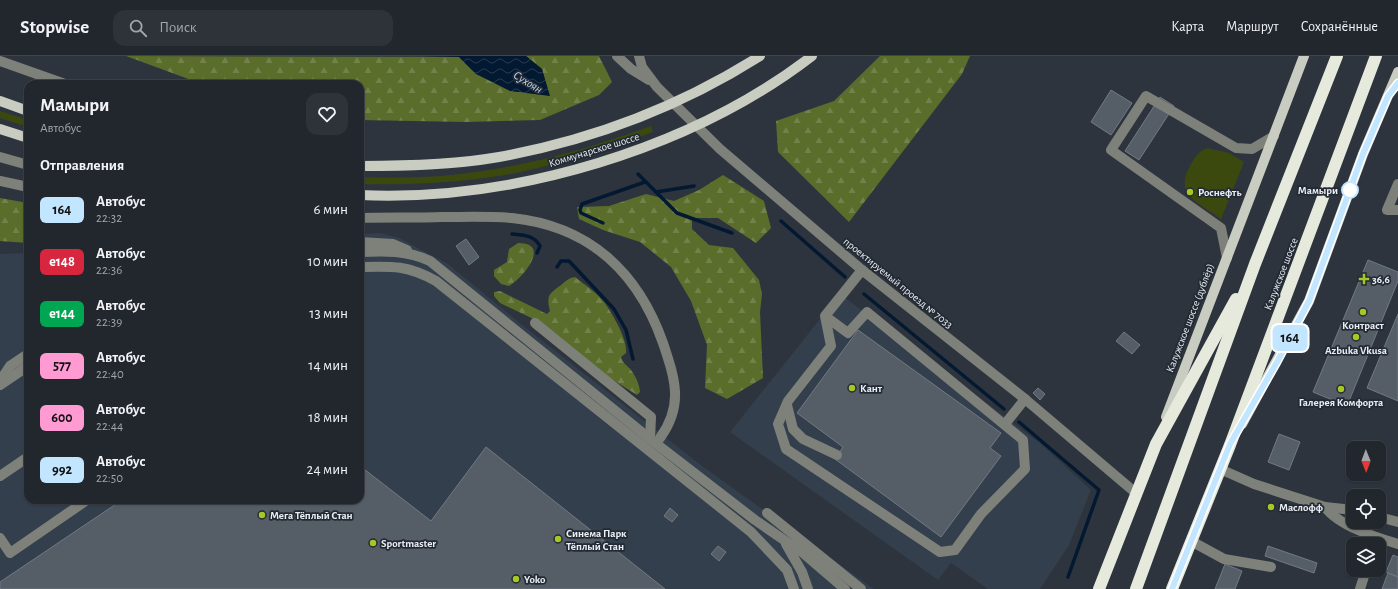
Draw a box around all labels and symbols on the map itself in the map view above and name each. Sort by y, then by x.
water label: Сухоян [512,69,545,96]
street label: Коммунарское шоссе [547,131,641,169]
marker: Мамыри [1341,181,1359,199]
place label: Мамыри [1298,185,1338,196]
marker: Роснефть [1185,187,1195,197]
place label: Роснефть [1198,187,1242,198]
street label: проектируемый проезд № 7033 [841,236,955,331]
street label: Калужское шоссе [1262,236,1300,312]
street label: Калужское шоссе (дублёр) [1164,262,1216,374]
marker: 36,6 [1359,274,1369,284]
place label: 36,6 [1372,274,1390,285]
marker: Контраст [1358,307,1368,317]
place label: Контраст [1342,320,1385,331]
line badge: 164 [1267,325,1313,351]
marker: Azbuka Vkusa [1351,332,1361,342]
place label: Azbuka Vkusa [1325,345,1388,356]
marker: Кант [847,383,857,393]
place label: Кант [860,383,883,394]
marker: Галерея Комфорта [1336,384,1346,394]
place label: Галерея Комфорта [1299,397,1383,408]
north arrow [1346,441,1386,481]
marker: Маслофф [1266,502,1276,512]
place label: Маслофф [1279,502,1323,513]
marker: Мега Тёплый Cтан [257,510,267,520]
place label: Мега Тёплый Cтан [270,510,353,521]
place label: Синема Парк Тёплый Стан [566,528,627,552]
marker: Синема Парк Тёплый Стан [553,534,563,544]
marker: Sportmaster [368,538,378,548]
place label: Sportmaster [381,538,436,549]
marker: Yoko [511,574,521,584]
place label: Yoko [524,574,546,585]

